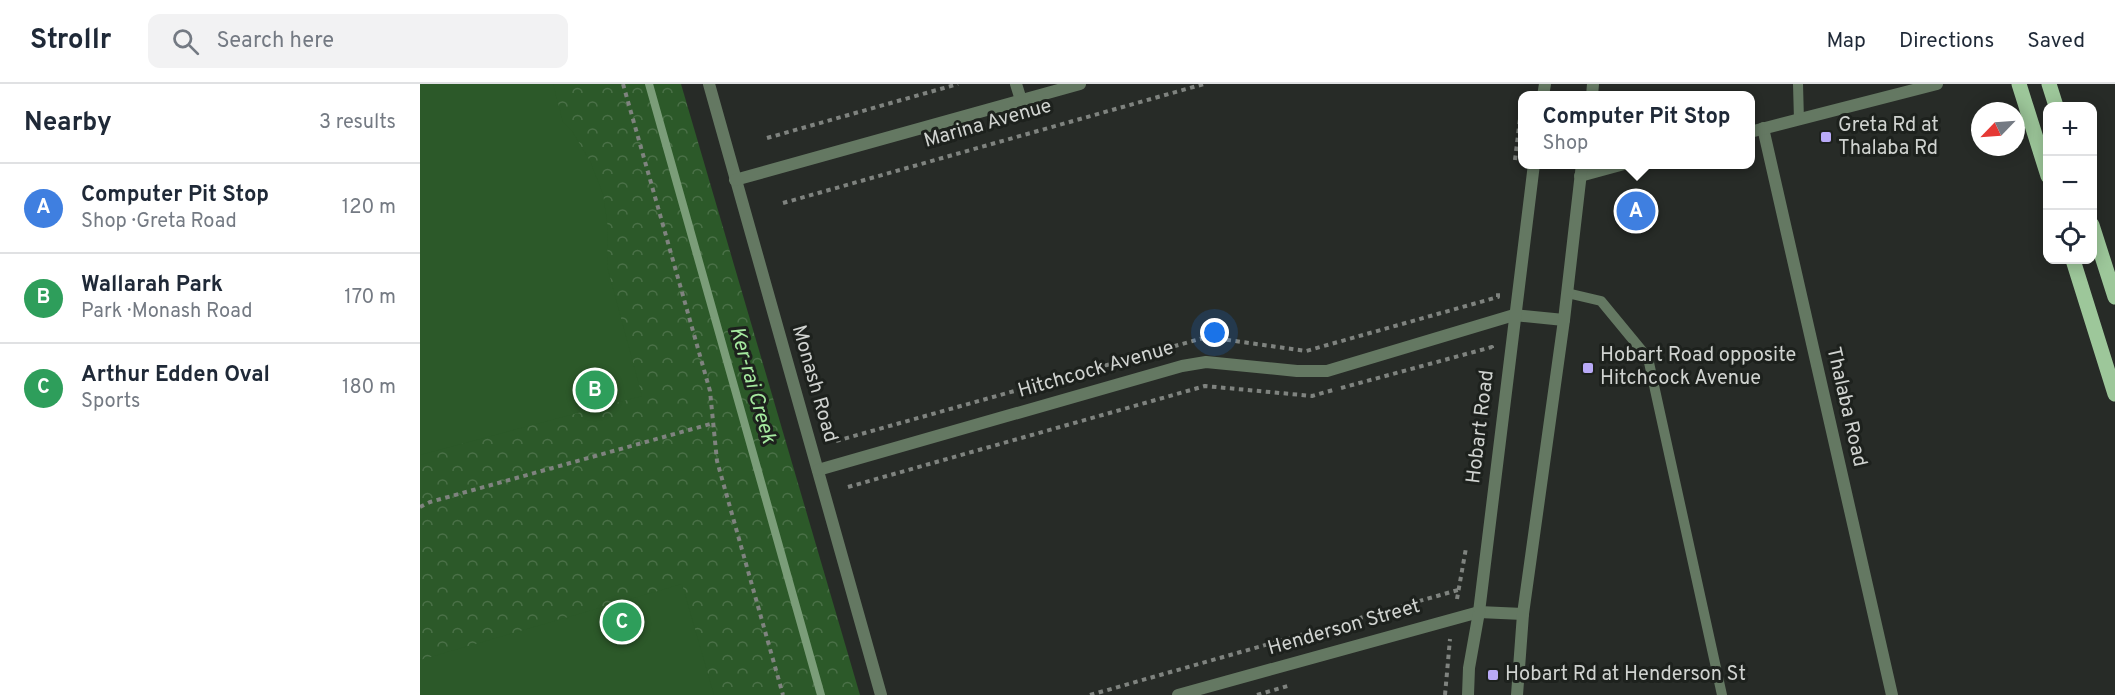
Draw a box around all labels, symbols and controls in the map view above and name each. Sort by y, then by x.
search box [148,14,568,68]
text: Strollr [30,23,112,59]
icon: search [169,25,202,58]
text: Search here [217,28,334,55]
text: Map [1826,28,1866,55]
text: Directions [1899,28,1994,55]
text: Saved [2027,28,2085,55]
popup [1518,91,1755,169]
street label: Marina Avenue [921,93,1055,155]
north arrow [1971,102,2025,156]
map controls [2043,102,2097,264]
button: + [2043,102,2097,156]
text: Computer Pit Stop [1542,104,1731,131]
text: Nearby [24,107,112,140]
text: 3 results [319,110,396,136]
place label: Greta Rd at Thalaba Rd [1838,113,1939,162]
marker: Greta Rd at Thalaba Rd [1819,130,1833,144]
text: Shop [1542,131,1588,157]
button: − [2043,156,2097,210]
text: Computer Pit Stop [81,182,269,209]
pin: A [1616,188,1656,234]
text: A [36,195,51,221]
text: 120 m [342,195,396,221]
text: Shop · Greta Road [81,209,237,235]
button: locate [2043,210,2097,264]
text: Wallarah Park [81,272,223,299]
text: B [37,285,50,311]
text: 170 m [344,285,396,311]
text: Park · Monash Road [81,299,252,325]
your location [1200,318,1229,347]
street label: Monash Road [785,322,843,446]
water label: Ker-rai Creek [722,323,782,447]
street label: Hitchcock Avenue [1015,335,1177,405]
place label: Hobart Road opposite Hitchcock Avenue [1600,343,1796,392]
street label: Thalaba Road [1820,344,1872,470]
marker: Hobart Road opposite Hitchcock Avenue [1581,361,1595,375]
text: Arthur Edden Oval [81,362,270,389]
pin: B [576,368,615,412]
street label: Hobart Road [1461,369,1501,485]
text: C [37,375,50,401]
text: 180 m [342,375,396,401]
text: Sports [81,389,141,415]
street label: Henderson Street [1265,594,1423,662]
pin: C [602,600,642,644]
place label: Hobart Rd at Henderson St [1505,662,1746,688]
marker: Hobart Rd at Henderson St [1486,668,1500,682]

